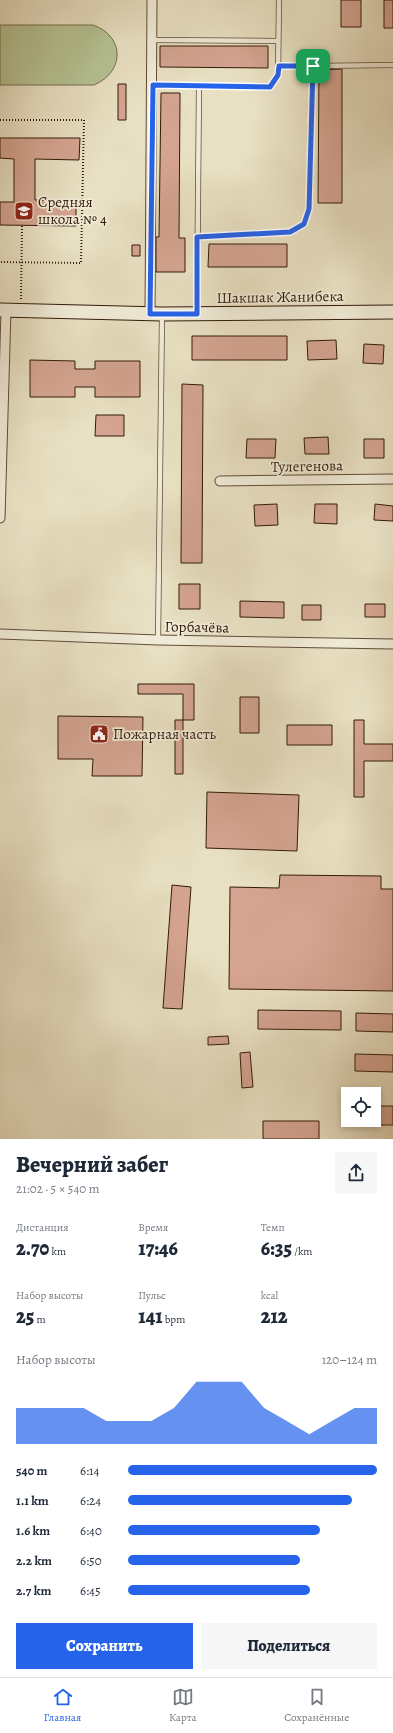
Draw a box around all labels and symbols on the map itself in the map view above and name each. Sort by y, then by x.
pin [296,49,330,83]
place label: Средняя школа № 4 [38,192,107,229]
school or university icon: Средняя школа № 4 [13,200,35,222]
street label: Шакшак Жанибека [216,286,344,308]
street label: Тулегенова [271,455,343,477]
street label: Горбачёва [164,616,230,638]
public building icon: Пожарная часть [88,723,110,745]
place label: Пожарная часть [113,724,217,744]

